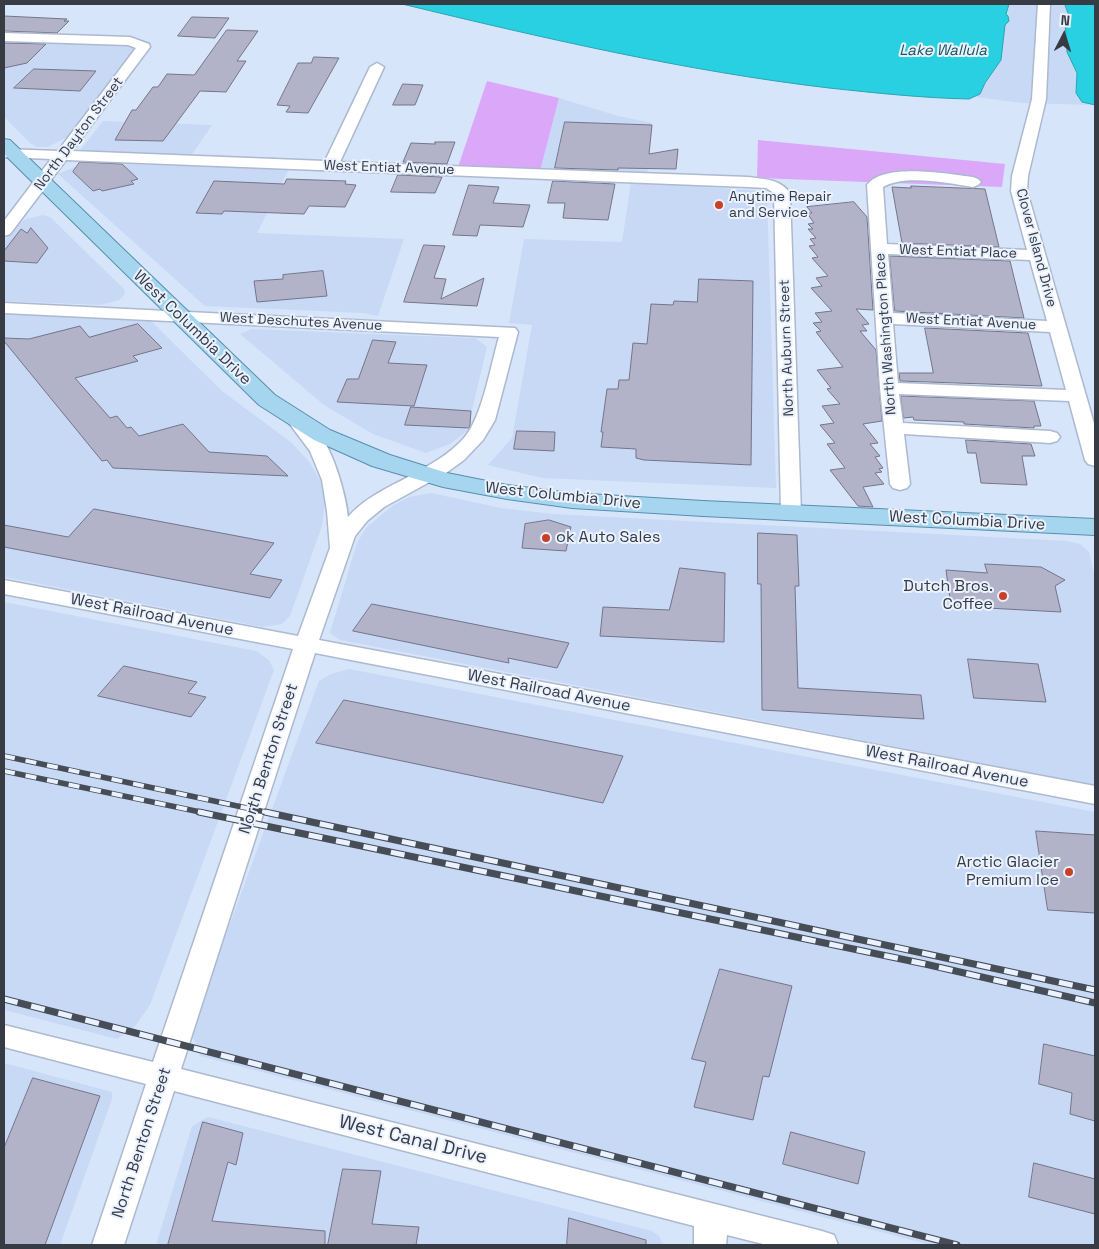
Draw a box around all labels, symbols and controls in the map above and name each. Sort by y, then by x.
north arrow [1039,10,1089,60]
text: N [1060,11,1071,29]
water label: Lake Wallula [899,42,987,60]
street label: North Dayton Street [31,74,127,194]
street label: West Entiat Avenue [323,157,455,179]
street label: Clover Island Drive [1012,187,1060,309]
place label: Anytime Repair and Service [729,189,832,222]
marker: Anytime Repair and Service [713,199,725,211]
street label: West Entiat Place [899,242,1017,262]
street label: North Washington Place [872,252,900,416]
street label: West Columbia Drive [129,267,255,389]
street label: North Auburn Street [776,279,798,417]
street label: West Deschutes Avenue [219,309,383,335]
street label: West Entiat Avenue [905,310,1037,334]
street label: West Columbia Drive [484,478,642,514]
street label: West Columbia Drive [888,507,1046,535]
place label: ok Auto Sales [556,528,660,548]
marker: ok Auto Sales [540,532,552,544]
place label: Dutch Bros. Coffee [903,577,993,615]
street label: West Railroad Avenue [69,590,235,640]
marker: Dutch Bros. Coffee [997,590,1009,602]
street label: West Railroad Avenue [466,666,632,716]
street label: North Benton Street [236,681,302,837]
street label: West Railroad Avenue [864,742,1030,792]
place label: Arctic Glacier Premium Ice [957,853,1059,891]
marker: Arctic Glacier Premium Ice [1063,866,1075,878]
street label: North Benton Street [109,1065,175,1221]
street label: West Canal Drive [337,1111,489,1169]

